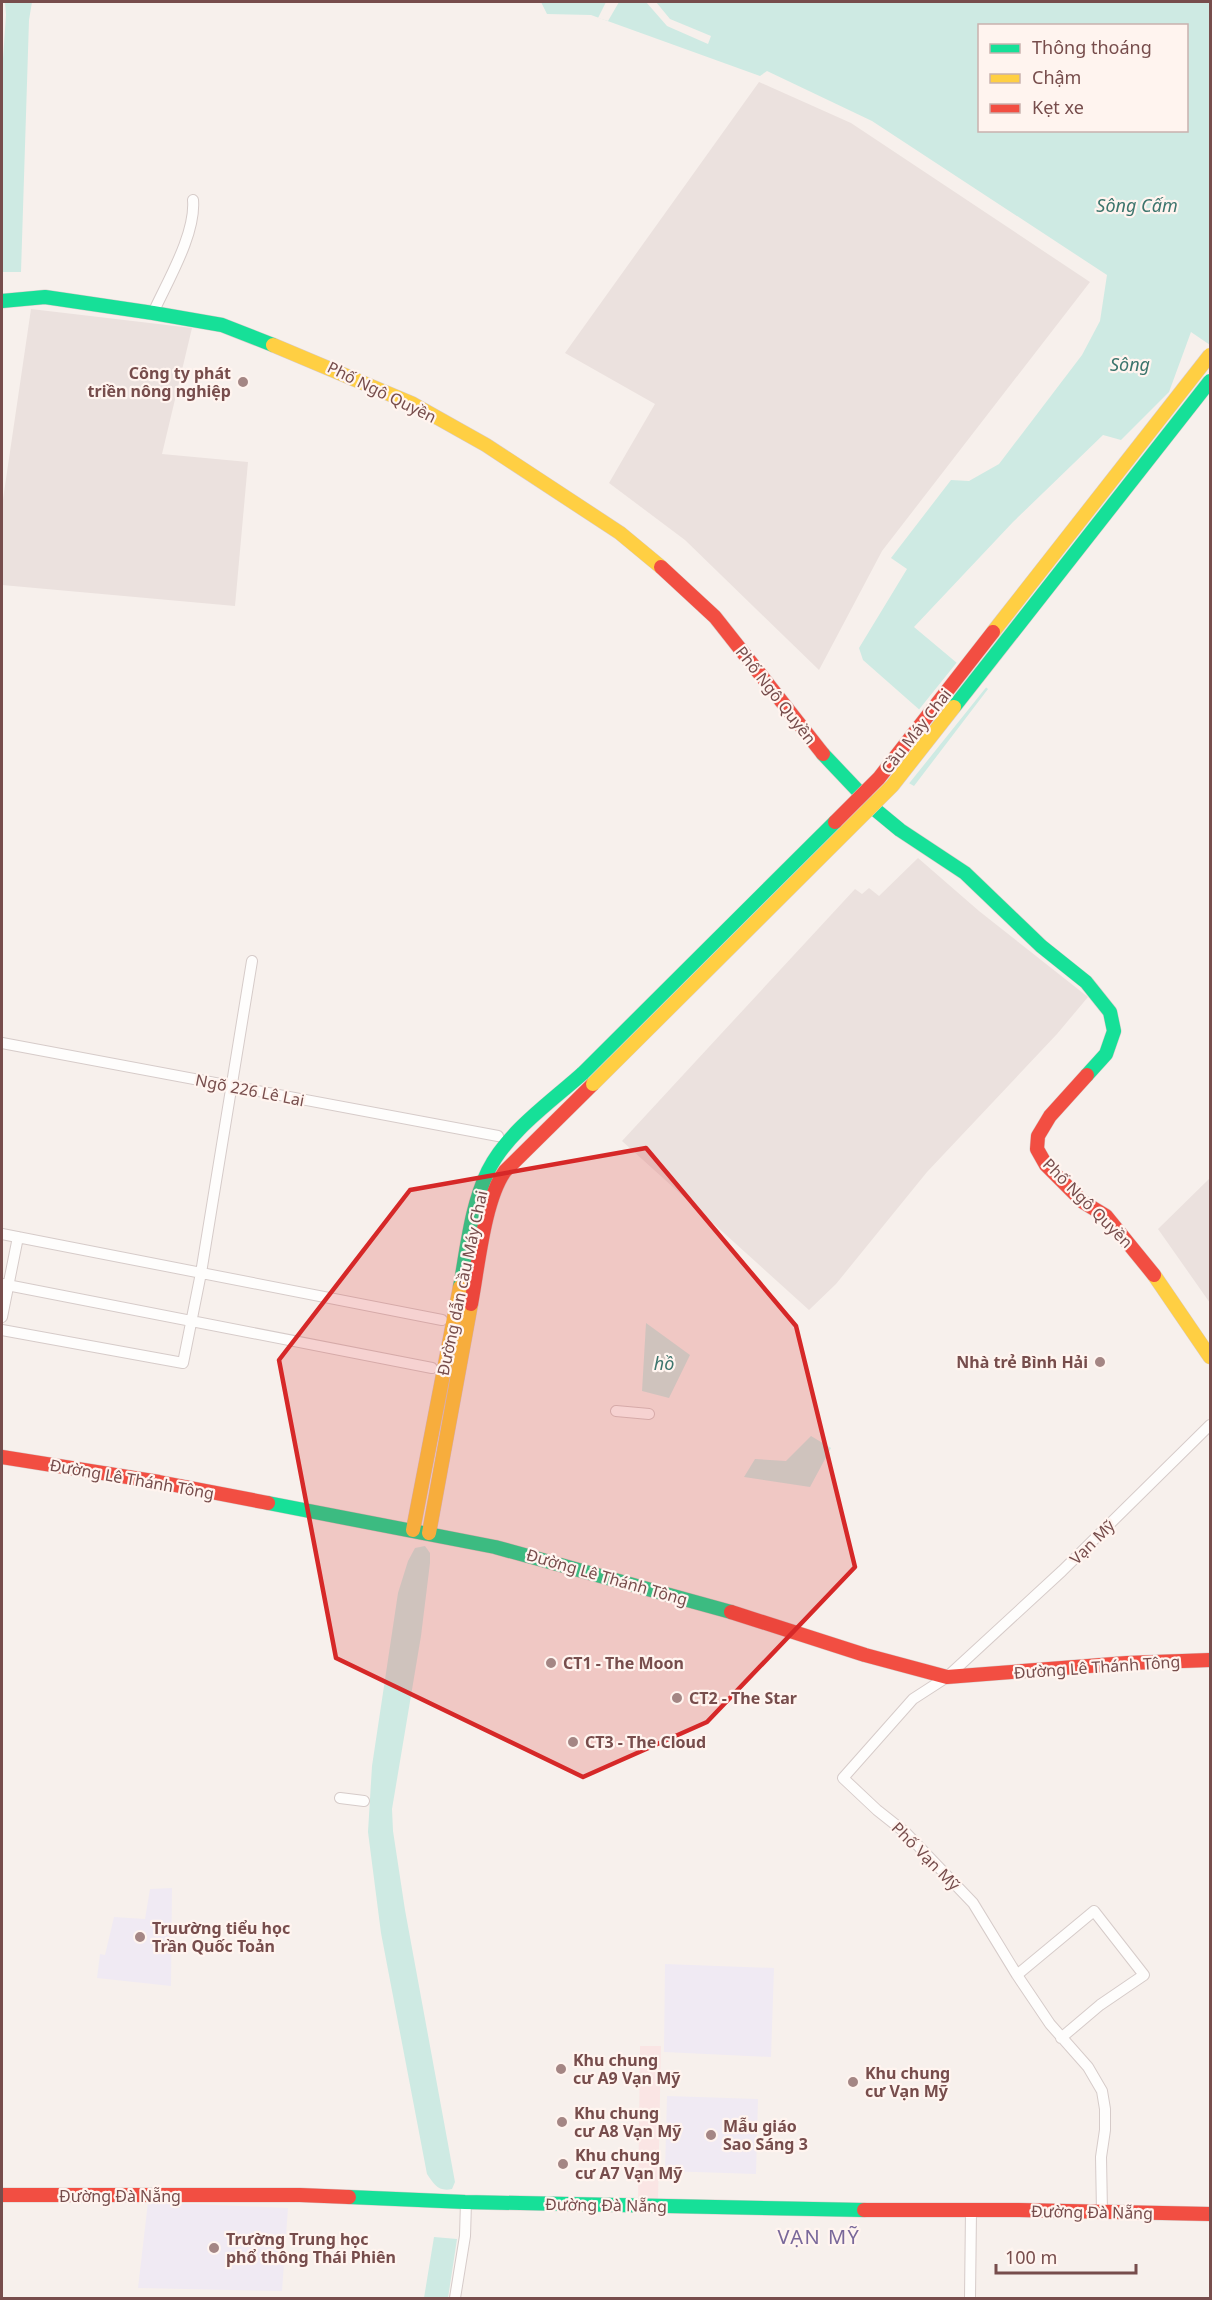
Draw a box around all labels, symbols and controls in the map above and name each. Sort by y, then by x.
legend [978,24,1188,132]
text: Thông thoáng [1032,35,1152,59]
text: Chậm [1032,65,1081,89]
text: Kẹt xe [1032,95,1084,119]
water label: Sông Cấm [1096,193,1178,217]
water label: Sông [1110,352,1150,376]
street label: Phố Ngô Quyền [324,356,440,428]
place label: Công ty phát triền nông nghiệp [88,362,231,402]
marker: Công ty phát triền nông nghiệp [236,375,250,389]
street label: Phố Ngô Quyền [731,641,821,749]
street label: Cầu Máy Chai [876,684,956,778]
street label: Ngõ 226 Lê Lai [194,1069,306,1111]
street label: Phố Ngô Quyền [1038,1153,1138,1253]
street label: Đường dẫn cầu Máy Chai [432,1188,492,1378]
water label: hồ [654,1351,674,1375]
place label: Nhà trẻ Bình Hải [956,1351,1088,1373]
marker: Nhà trẻ Bình Hải [1093,1355,1107,1369]
street label: Đường Lê Thánh Tông [48,1454,216,1504]
street label: Vạn Mỹ [1065,1514,1120,1569]
street label: Đường Lê Thánh Tông [524,1543,690,1611]
street label: Đường Lê Thánh Tông [1013,1650,1181,1684]
place label: CT1 - The Moon [563,1652,684,1674]
marker: CT1 - The Moon [544,1656,558,1670]
place label: CT2 - The Star [689,1687,797,1709]
marker: CT2 - The Star [670,1691,684,1705]
place label: CT3 - The Cloud [585,1731,706,1753]
marker: CT3 - The Cloud [566,1735,580,1749]
street label: Phố Vạn Mỹ [887,1817,966,1896]
place label: Truường tiểu học Trần Quốc Toản [152,1917,290,1957]
marker: Truường tiểu học Trần Quốc Toản [133,1930,147,1944]
place label: Khu chung cư A9 Vạn Mỹ [573,2049,681,2089]
marker: Khu chung cư A9 Vạn Mỹ [554,2062,568,2076]
place label: Khu chung cư Vạn Mỹ [865,2062,950,2102]
marker: Khu chung cư Vạn Mỹ [846,2075,860,2089]
place label: Khu chung cư A8 Vạn Mỹ [574,2102,682,2142]
marker: Khu chung cư A8 Vạn Mỹ [555,2115,569,2129]
place label: Mẫu giáo Sao Sáng 3 [723,2115,808,2155]
marker: Mẫu giáo Sao Sáng 3 [704,2128,718,2142]
place label: Khu chung cư A7 Vạn Mỹ [575,2144,683,2184]
marker: Khu chung cư A7 Vạn Mỹ [556,2157,570,2171]
street label: Đường Đà Nẵng [59,2185,181,2207]
street label: Đường Đà Nẵng [545,2193,667,2217]
street label: Đường Đà Nẵng [1031,2200,1153,2224]
district label: VẠN MỸ [778,2223,860,2250]
place label: Trường Trung học phổ thông Thái Phiên [226,2228,396,2268]
scale bar [996,2237,1136,2275]
marker: Trường Trung học phổ thông Thái Phiên [207,2241,221,2255]
text: 100 m [1005,2245,1057,2269]

